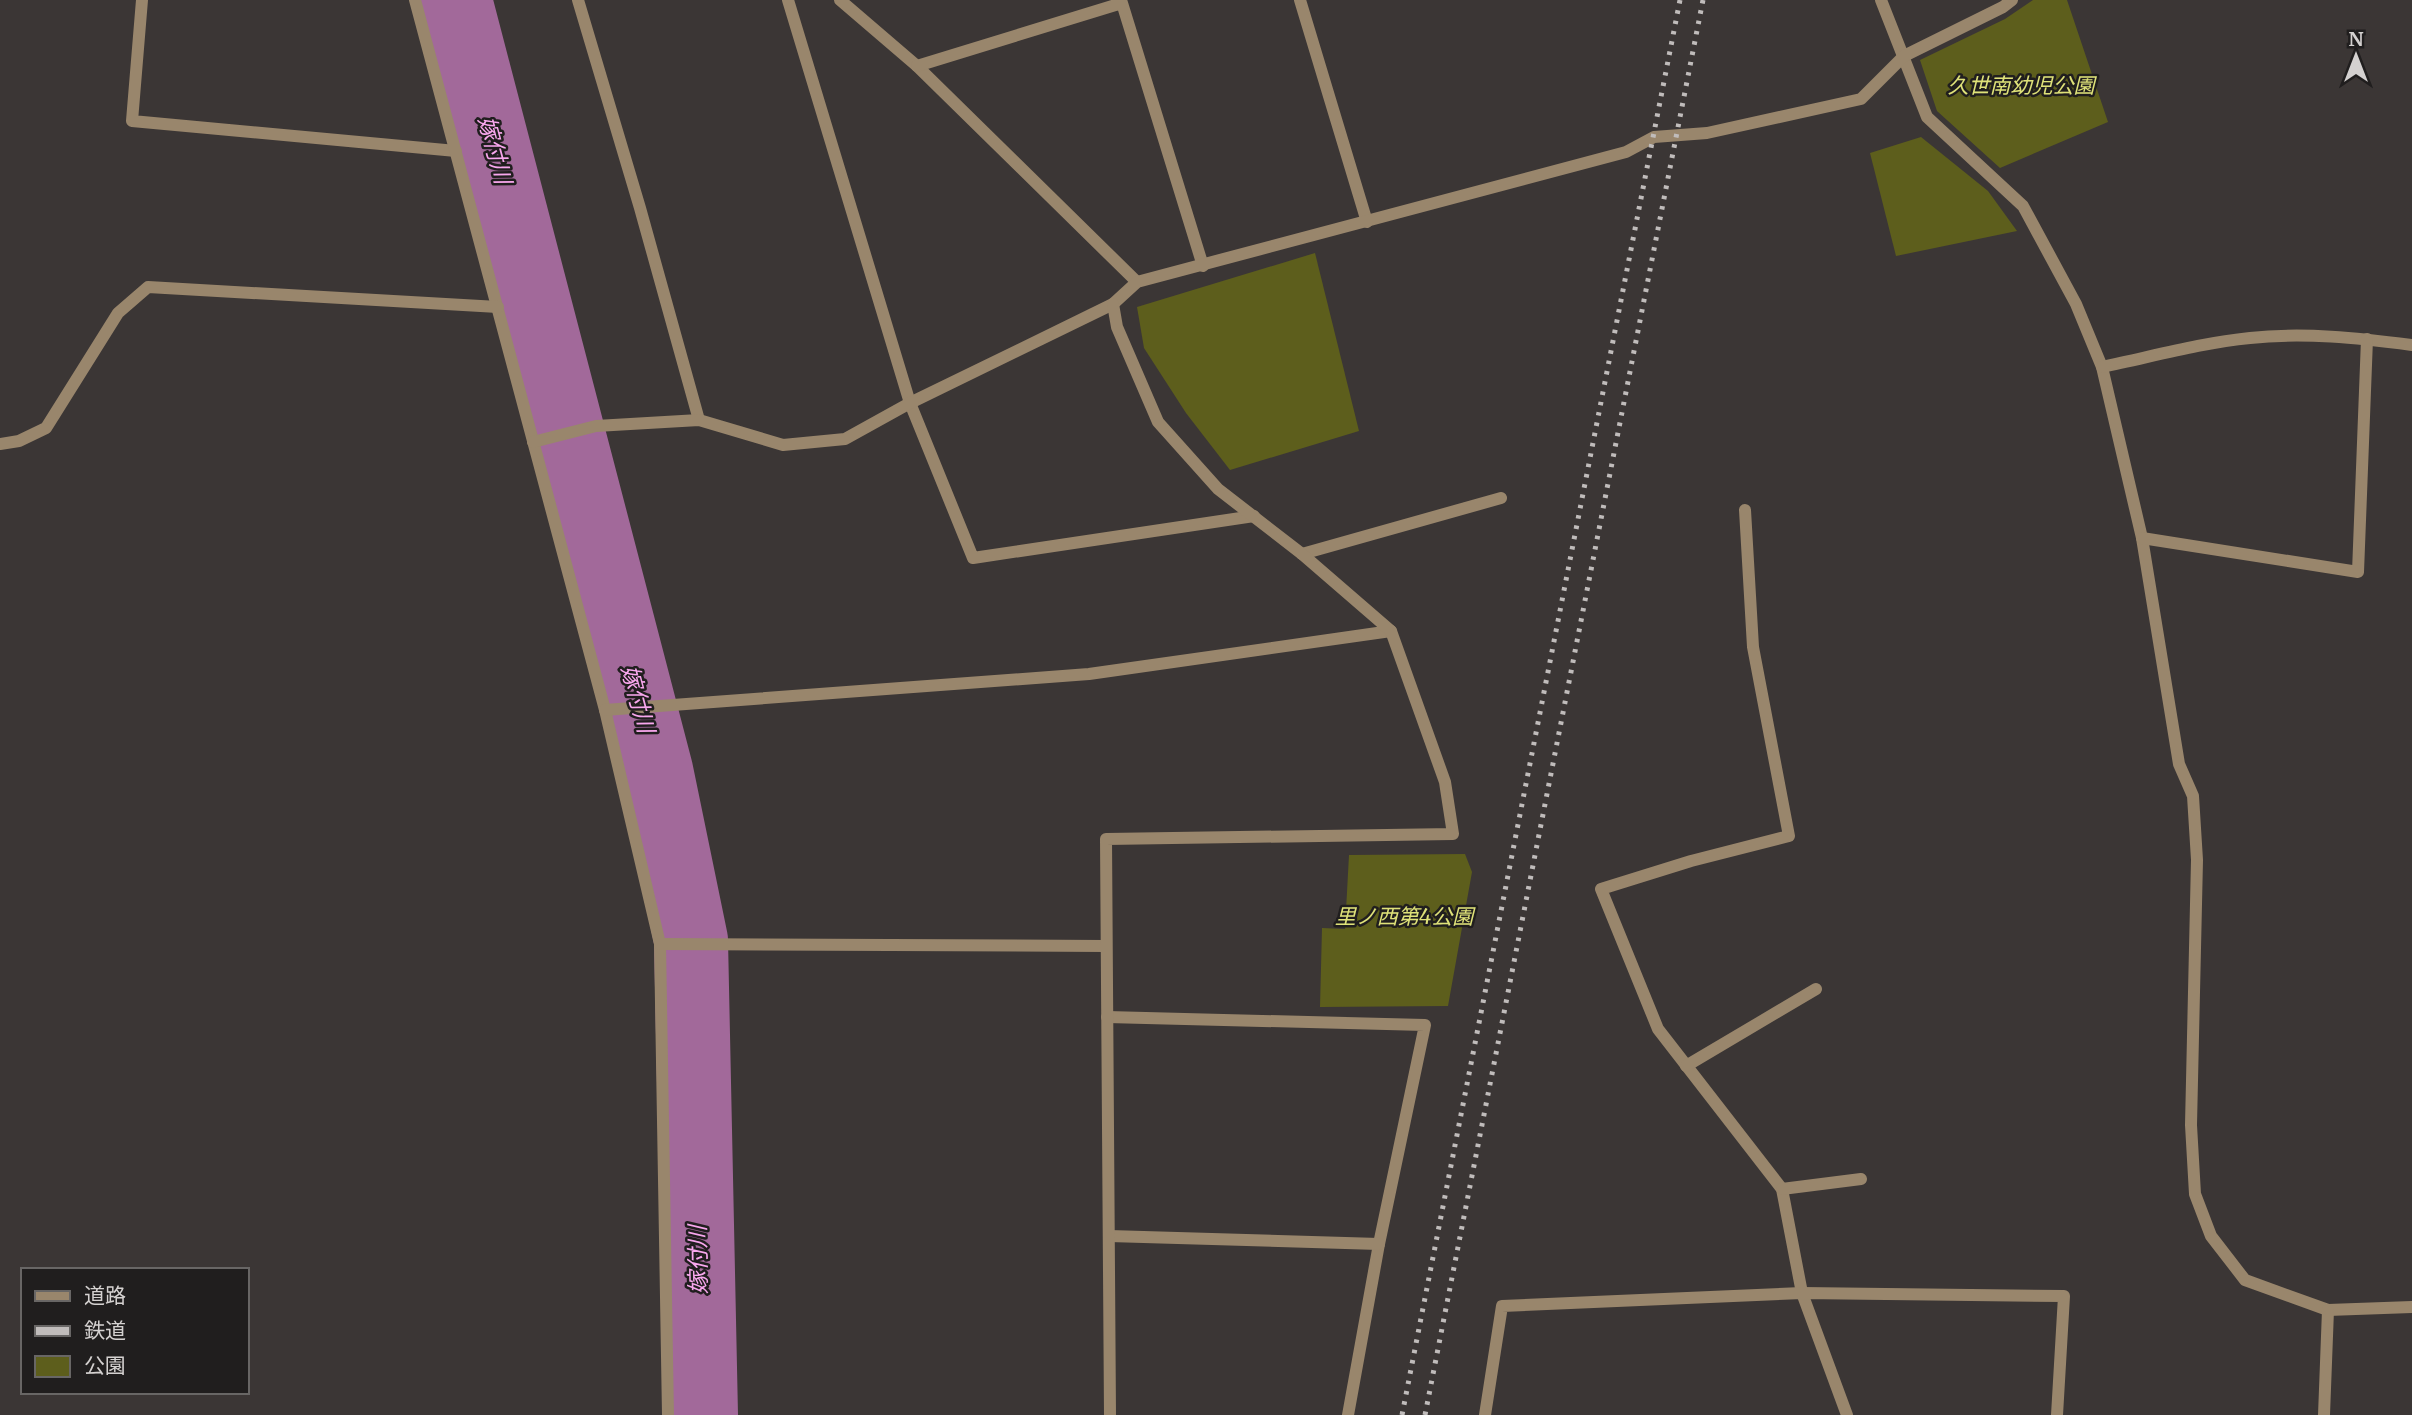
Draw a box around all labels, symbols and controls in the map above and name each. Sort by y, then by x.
north arrow [2321,21,2391,91]
text: N [2348,27,2364,51]
park label: 久世南幼児公園 [1948,72,2097,99]
water label: 嫁付川 [473,113,519,190]
water label: 嫁付川 [616,662,662,739]
park label: 里ノ西第4公園 [1335,903,1476,930]
water label: 嫁付川 [682,1222,713,1295]
legend [21,1268,248,1394]
text: 道路 [84,1282,126,1309]
text: 鉄道 [84,1317,126,1344]
text: 公園 [84,1352,126,1379]

